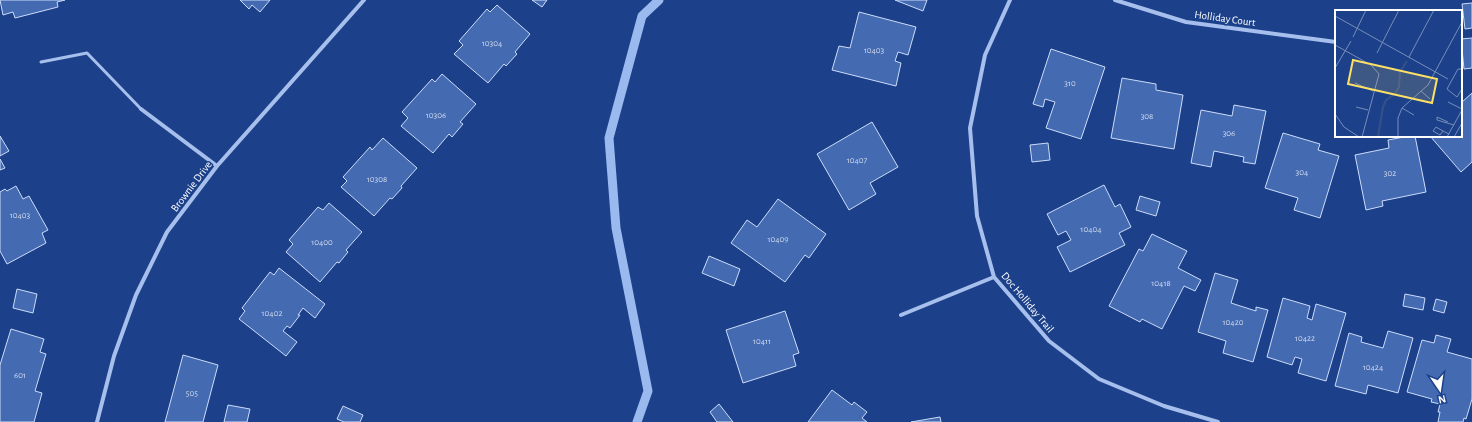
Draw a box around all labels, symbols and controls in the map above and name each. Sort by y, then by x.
street label: Holliday Court [1194,9,1257,28]
inset map [1335,10,1462,137]
house number: 10304 [482,39,503,48]
house number: 10403 [864,46,885,55]
house number: 310 [1064,79,1076,88]
house number: 10306 [426,111,446,120]
house number: 308 [1141,112,1153,121]
house number: 306 [1223,129,1235,138]
house number: 10407 [847,156,868,165]
street label: Brownie Drive [169,159,214,214]
house number: 304 [1296,168,1309,177]
house number: 302 [1384,169,1396,178]
house number: 10308 [367,175,387,184]
house number: 10403 [10,211,31,220]
house number: 10404 [1080,225,1102,234]
house number: 10409 [767,235,789,244]
house number: 10400 [311,238,333,247]
street label: Doc Holliday Trail [999,270,1056,335]
house number: 10418 [1151,279,1171,288]
house number: 10402 [261,309,283,318]
house number: 10420 [1222,318,1244,327]
house number: 10422 [1295,334,1315,343]
house number: 10411 [753,337,771,346]
house number: 10424 [1363,363,1384,372]
north arrow [1420,370,1460,410]
house number: 601 [14,371,26,380]
house number: 505 [186,389,198,398]
text: N [1437,393,1447,405]

